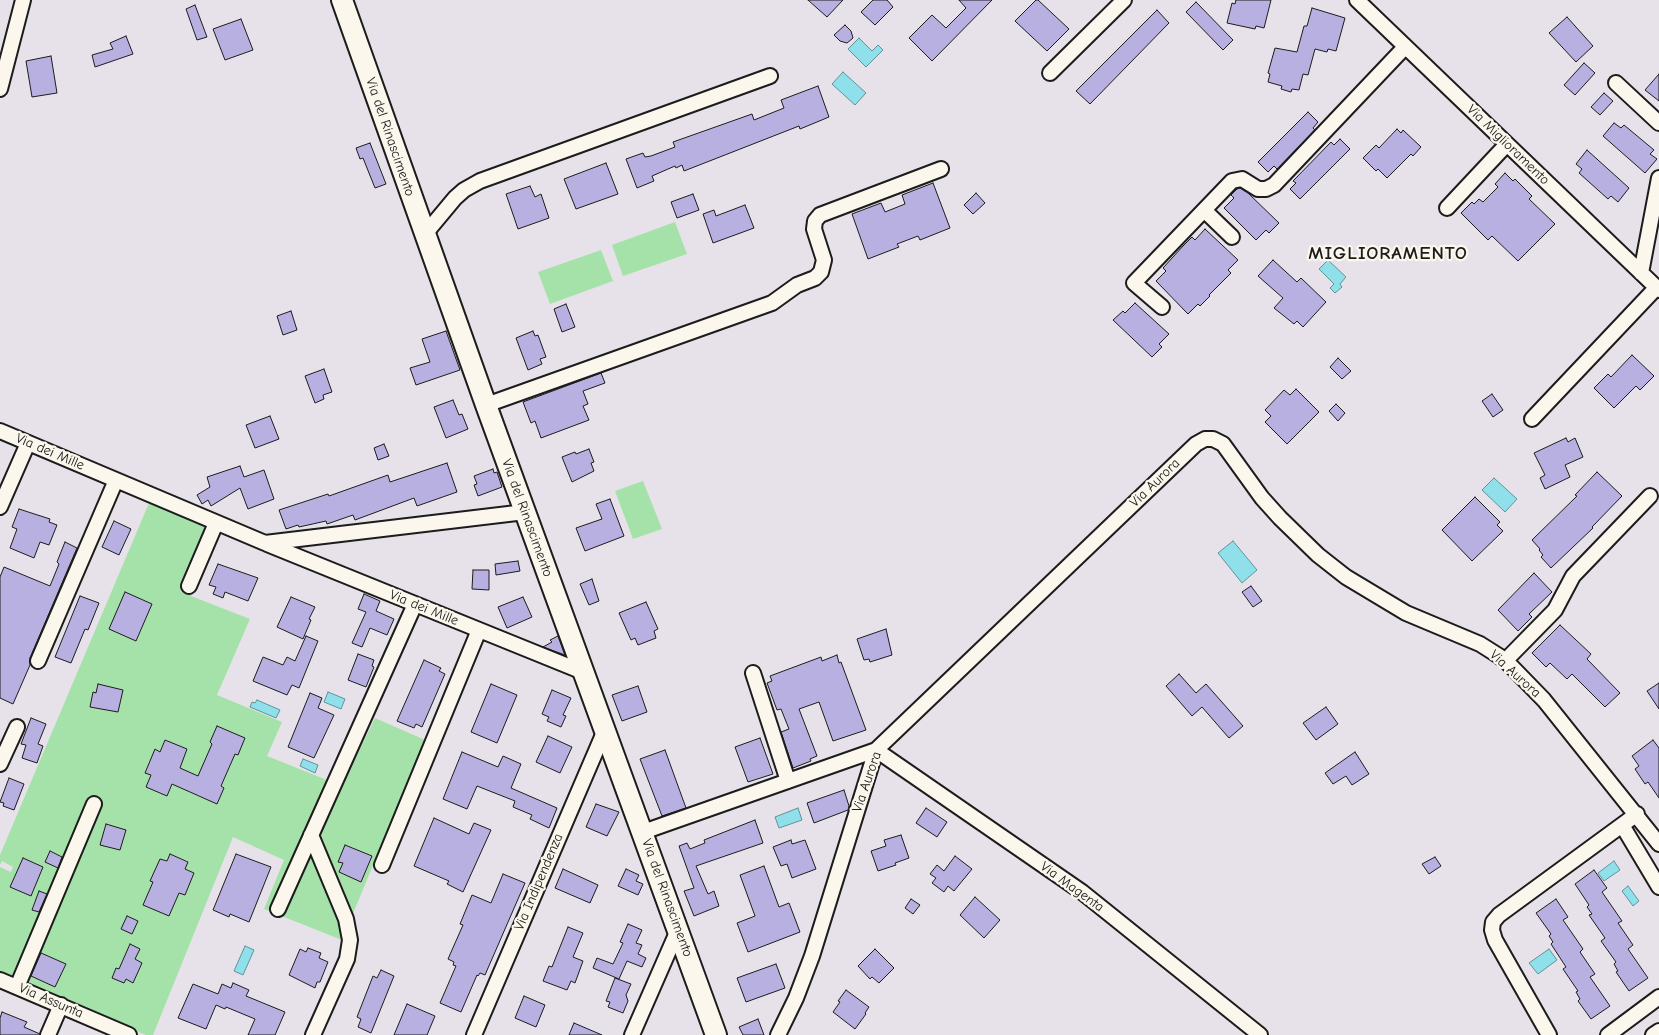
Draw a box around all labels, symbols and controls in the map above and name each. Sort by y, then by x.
street label: Via del Rinascimento [362,76,418,198]
street label: Via Miglioramento [1463,101,1553,189]
district label: MIGLIORAMENTO [1307,243,1469,265]
street label: Via dei Mille [13,430,87,474]
street label: Via Aurora [1126,455,1184,511]
street label: Via del Rinascimento [498,457,556,579]
street label: Via dei Mille [387,587,461,629]
street label: Via Aurora [1486,647,1544,701]
street label: Via Aurora [849,749,885,815]
street label: Via Indipendenza [511,831,567,933]
street label: Via del Rinascimento [638,837,696,959]
street label: Via Magenta [1037,858,1107,916]
street label: Via Assunta [16,980,86,1022]

